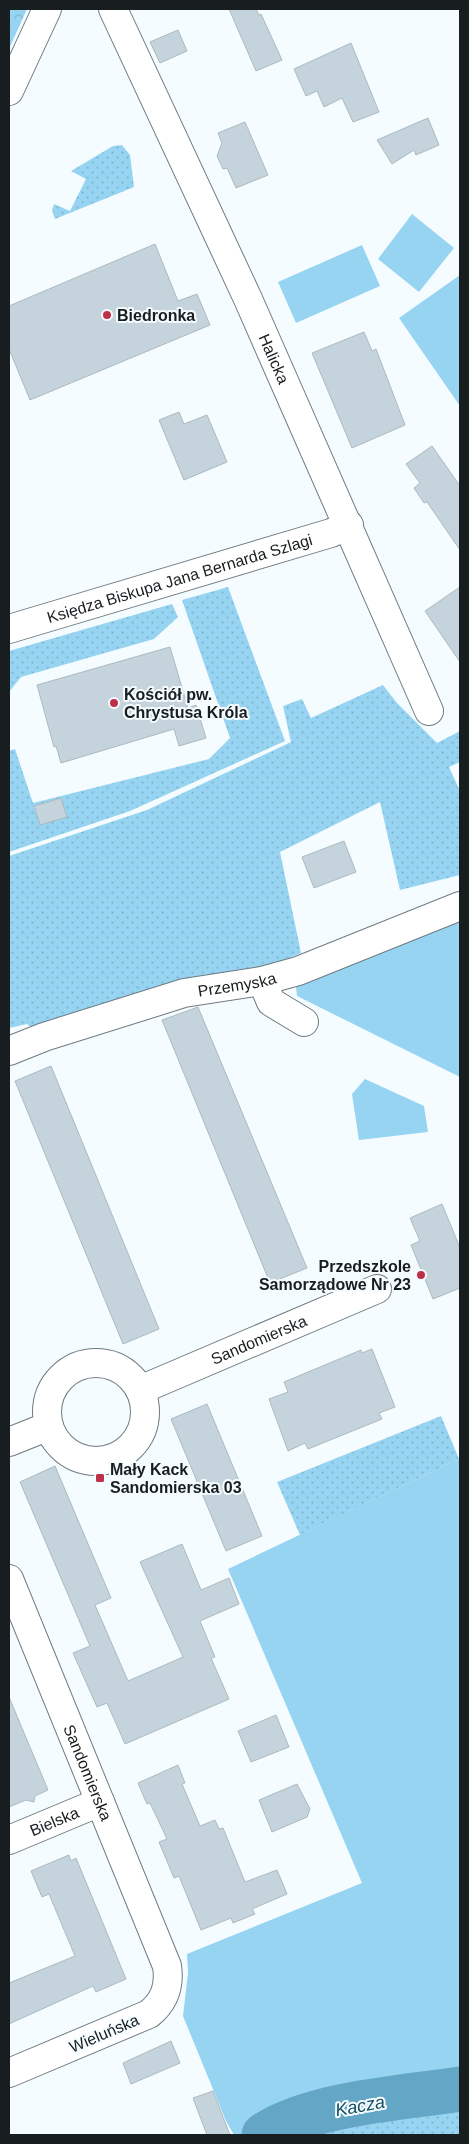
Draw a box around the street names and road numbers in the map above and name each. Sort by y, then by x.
street label: Halicka [255,331,292,386]
street label: Księdza Biskupa Jana Bernarda Szlagi [45,531,314,626]
street label: Przemyska [197,969,278,1000]
street label: Sandomierska [208,1312,309,1368]
street label: Sandomierska [60,1722,115,1823]
street label: Bielska [27,1804,82,1839]
street label: Wieluńska [67,2011,142,2056]

